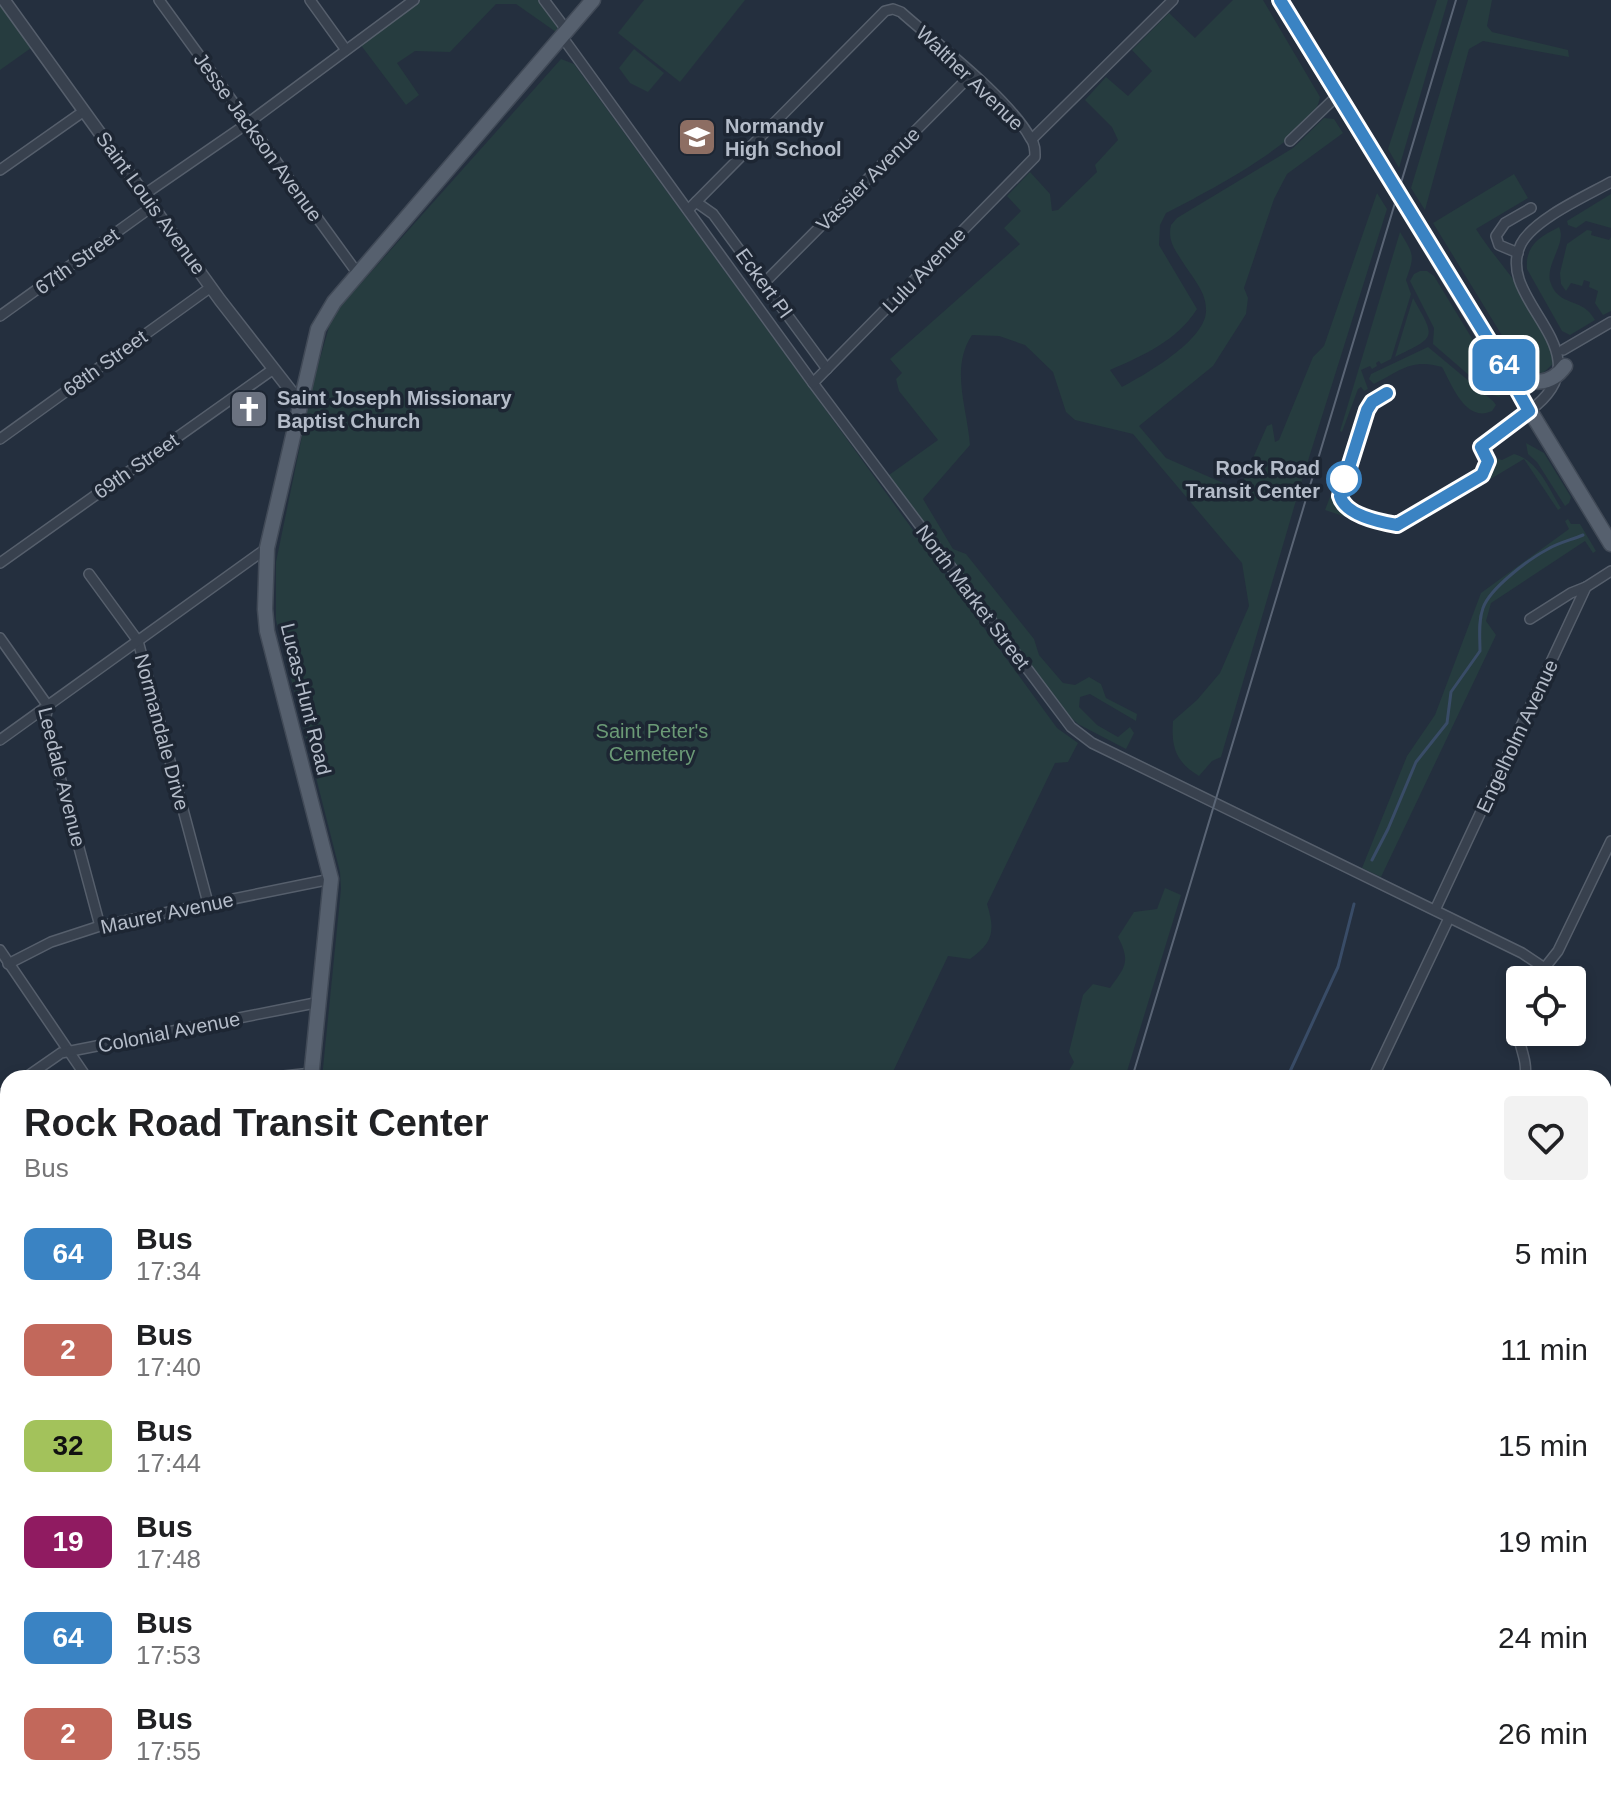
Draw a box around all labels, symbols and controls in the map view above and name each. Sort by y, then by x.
street label: Walther Avenue [912,21,1028,135]
street label: Jesse Jackson Avenue [189,48,327,226]
place label: Normandy High School [725,115,842,160]
school or university icon: Normandy High School [676,116,718,158]
street label: Vassier Avenue [812,123,924,235]
street label: Saint Louis Avenue [92,127,210,279]
street label: 67th Street [31,223,123,299]
street label: Lulu Avenue [878,223,970,317]
street label: Eckert Pl [732,244,796,322]
street label: 68th Street [59,325,151,401]
line badge: 64 [1468,339,1540,391]
text: 64 [1488,349,1520,380]
place label: Saint Joseph Missionary Baptist Church [277,387,512,432]
church icon: Saint Joseph Missionary Baptist Church [228,388,270,430]
street label: 69th Street [90,429,183,503]
place label: Rock Road Transit Center [1186,457,1320,502]
marker: Rock Road Transit Center [1327,462,1361,496]
street label: North Market Street [912,521,1035,674]
street label: Lucas-Hunt Road [276,621,336,777]
street label: Normandale Drive [131,651,193,813]
street label: Engelholm Avenue [1472,656,1562,816]
street label: Leedale Avenue [34,705,90,849]
park label: Saint Peter's Cemetery [596,720,708,765]
street label: Maurer Avenue [99,888,235,938]
map controls [1506,966,1586,1046]
button: locate [1506,966,1586,1046]
street label: Colonial Avenue [96,1007,242,1057]
button: heart [1504,1096,1588,1180]
text: Rock Road Transit Center [24,1102,489,1144]
text: Bus [24,1153,69,1183]
text: Bus [136,1222,193,1255]
text: 5 min [1515,1237,1588,1270]
text: 64 [52,1238,84,1269]
text: 17:34 [136,1256,201,1286]
text: Bus [136,1318,193,1351]
text: 11 min [1500,1333,1588,1366]
text: 2 [60,1334,76,1365]
text: 17:40 [136,1352,201,1382]
text: Bus [136,1414,193,1447]
text: 15 min [1498,1429,1588,1462]
text: 32 [52,1430,84,1461]
text: 17:44 [136,1448,201,1478]
text: Bus [136,1510,193,1543]
text: 19 min [1498,1525,1588,1558]
text: 19 [52,1526,84,1557]
text: 17:48 [136,1544,201,1574]
text: Bus [136,1606,193,1639]
text: 24 min [1498,1621,1588,1654]
text: 64 [52,1622,84,1653]
text: 17:53 [136,1640,201,1670]
text: Bus [136,1702,193,1735]
text: 26 min [1498,1717,1588,1750]
text: 2 [60,1718,76,1749]
text: 17:55 [136,1736,201,1766]

